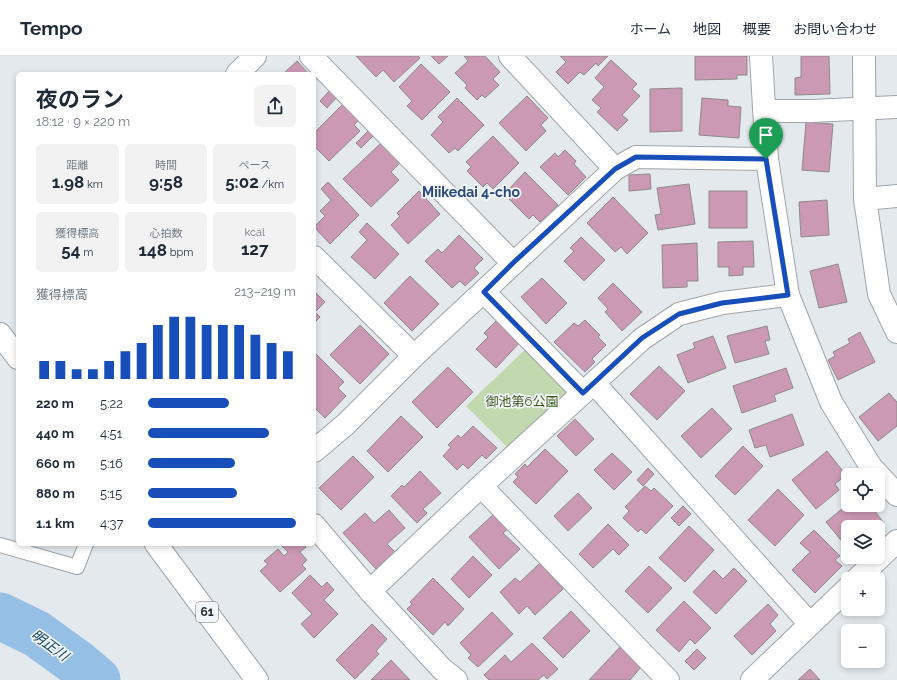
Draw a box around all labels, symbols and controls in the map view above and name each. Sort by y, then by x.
text: Tempo [20,17,83,39]
text: ホーム [629,21,671,37]
text: 地図 [693,21,721,37]
text: 概要 [743,21,771,37]
text: お問い合わせ [793,21,877,37]
button: share [254,85,296,127]
text: 夜のラン [36,86,124,112]
text: 18:12 · 9 × 220 m [36,114,130,129]
pin [749,118,783,159]
icon: arrive [755,124,777,146]
text: 距離 [66,159,88,172]
text: 時間 [155,159,177,172]
text: ペース [238,159,271,172]
text: 1.98 [52,172,84,192]
text: 9:58 [149,172,183,192]
text: 5:02 [225,172,259,192]
text: km [84,178,103,191]
text: /km [259,178,284,191]
district label: Miikedai 4-cho [422,184,520,200]
text: kcal [244,226,265,239]
text: 獲得標高 [55,227,99,240]
text: 心拍数 [149,227,182,240]
text: 127 [241,239,268,259]
text: 54 [61,240,80,260]
text: 148 [139,240,167,260]
text: m [80,246,93,259]
text: bpm [167,246,193,259]
text: 213–219 m [234,284,296,299]
text: 獲得標高 [36,287,88,302]
park label: 御池第6公園 [486,394,558,409]
text: 220 m [36,396,74,411]
text: 5:22 [100,396,123,411]
text: 440 m [36,426,74,441]
text: 4:51 [100,426,122,441]
text: 660 m [36,456,75,471]
text: 5:16 [100,456,123,471]
map controls [841,468,885,668]
button: locate [841,468,885,512]
text: 880 m [36,486,75,501]
text: 5:15 [100,486,122,501]
text: 1.1 km [36,516,74,531]
text: 4:37 [100,516,123,531]
button: layers [841,520,885,564]
button: + [841,572,885,616]
road number: 61 [196,602,218,622]
button: − [841,624,885,668]
water label: 明正川 [28,626,73,665]

